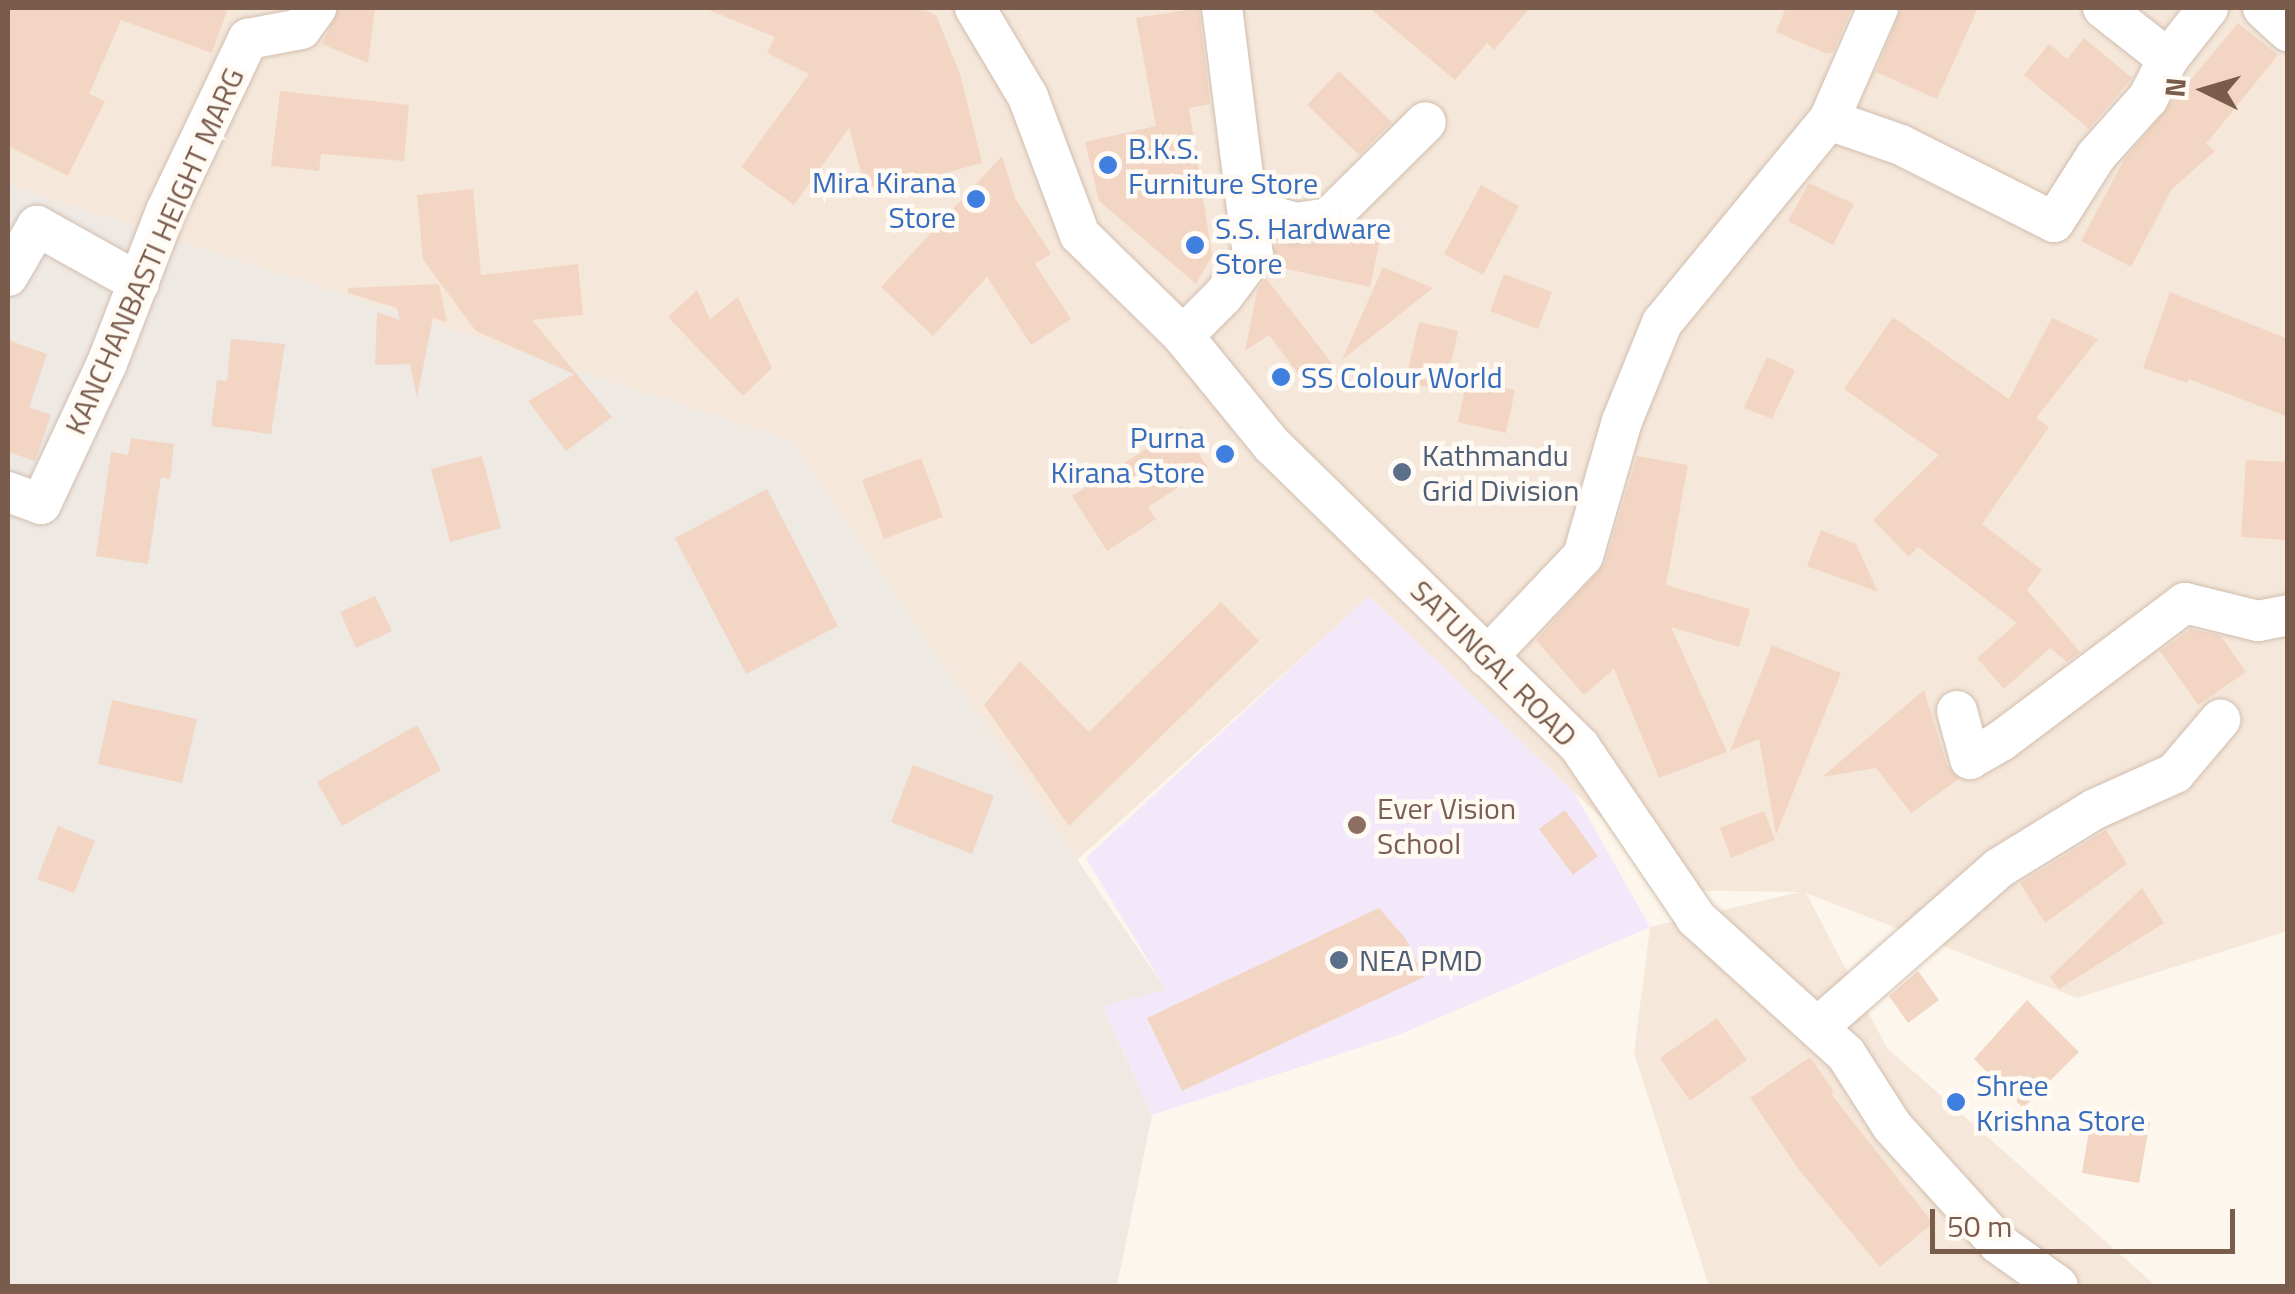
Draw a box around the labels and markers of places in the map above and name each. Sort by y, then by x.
place label: B.K.S. Furniture Store [1128,130,1318,200]
marker: B.K.S. Furniture Store [1097,154,1119,176]
place label: Mira Kirana Store [812,164,956,234]
marker: Mira Kirana Store [965,188,987,210]
place label: S.S. Hardware Store [1215,210,1391,280]
marker: S.S. Hardware Store [1184,234,1206,256]
place label: SS Colour World [1301,359,1503,395]
marker: SS Colour World [1270,366,1292,388]
place label: Purna Kirana Store [1051,419,1205,490]
place label: Kathmandu Grid Division [1422,437,1579,508]
marker: Purna Kirana Store [1214,443,1236,465]
marker: Kathmandu Grid Division [1391,461,1413,483]
place label: Ever Vision School [1377,790,1516,860]
marker: Ever Vision School [1346,814,1368,836]
place label: NEA PMD [1359,942,1483,978]
marker: NEA PMD [1328,949,1350,971]
place label: Shree Krishna Store [1976,1067,2145,1138]
marker: Shree Krishna Store [1945,1091,1967,1113]

